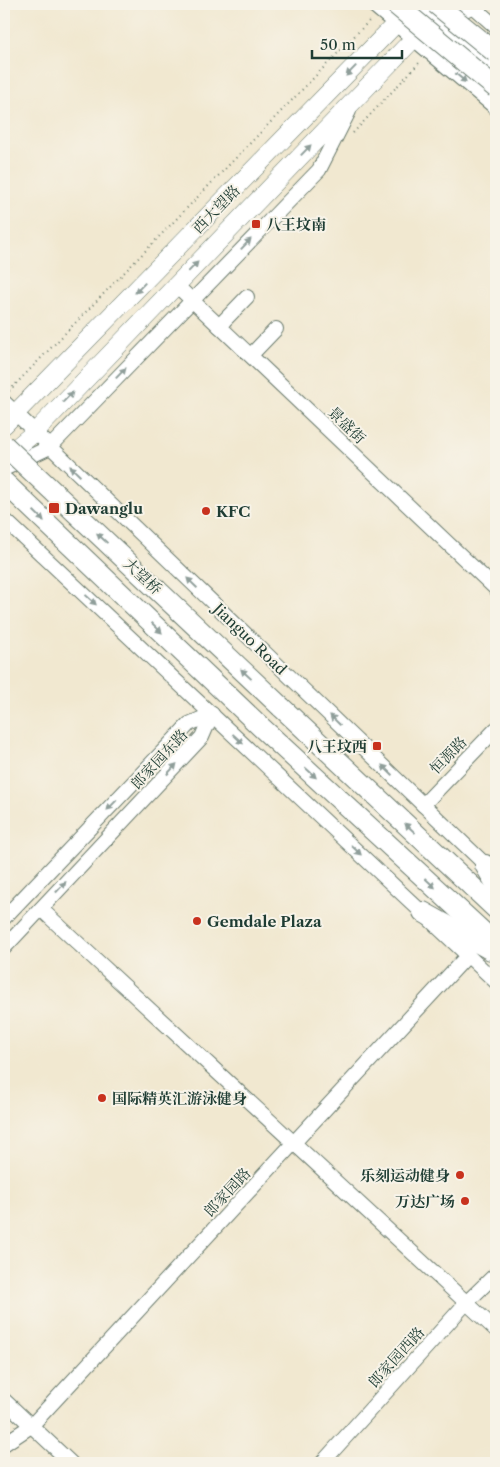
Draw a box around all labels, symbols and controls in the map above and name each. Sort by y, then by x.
scale bar [312,28,402,60]
text: 50 m [320,35,356,54]
one-way arrow [345,65,357,77]
one-way arrow [454,72,467,83]
one-way arrow [300,144,312,156]
street label: 西大望路 [188,181,244,237]
place label: 八王坟南 [266,215,326,234]
marker: 八王坟南 [250,218,262,230]
one-way arrow [240,238,252,250]
one-way arrow [187,261,199,273]
one-way arrow [134,281,146,293]
one-way arrow [115,368,127,380]
one-way arrow [62,391,74,403]
street label: 景盛街 [324,403,370,447]
one-way arrow [69,465,81,477]
place label: Dawanglu [65,499,143,518]
marker: Dawanglu [47,501,61,515]
place label: KFC [216,502,250,521]
marker: KFC [200,505,212,517]
one-way arrow [33,510,45,522]
one-way arrow [97,532,109,544]
street label: 大望桥 [120,554,166,598]
one-way arrow [186,577,198,589]
one-way arrow [84,594,96,606]
street label: Jianguo Road [208,598,291,679]
one-way arrow [150,622,162,634]
one-way arrow [240,668,252,680]
one-way arrow [329,714,341,726]
street label: 郎家园东路 [126,725,192,793]
street label: 恒源路 [426,732,470,778]
one-way arrow [232,733,244,745]
place label: 八王坟西 [307,737,367,756]
marker: 八王坟西 [371,740,383,752]
one-way arrow [166,763,178,775]
one-way arrow [381,765,393,777]
one-way arrow [304,767,316,779]
one-way arrow [106,798,118,810]
one-way arrow [404,822,416,834]
one-way arrow [350,844,362,856]
one-way arrow [424,877,436,889]
one-way arrow [55,882,67,894]
place label: Gemdale Plaza [207,912,322,931]
marker: Gemdale Plaza [191,915,203,927]
place label: 国际精英汇游泳健身 [112,1089,247,1108]
marker: 国际精英汇游泳健身 [96,1092,108,1104]
street label: 郎家园路 [200,1164,254,1220]
place label: 乐刻运动健身 [360,1166,450,1185]
marker: 乐刻运动健身 [454,1169,466,1181]
place label: 万达广场 [395,1192,455,1211]
marker: 万达广场 [459,1195,471,1207]
street label: 郎家园西路 [364,1323,428,1391]

